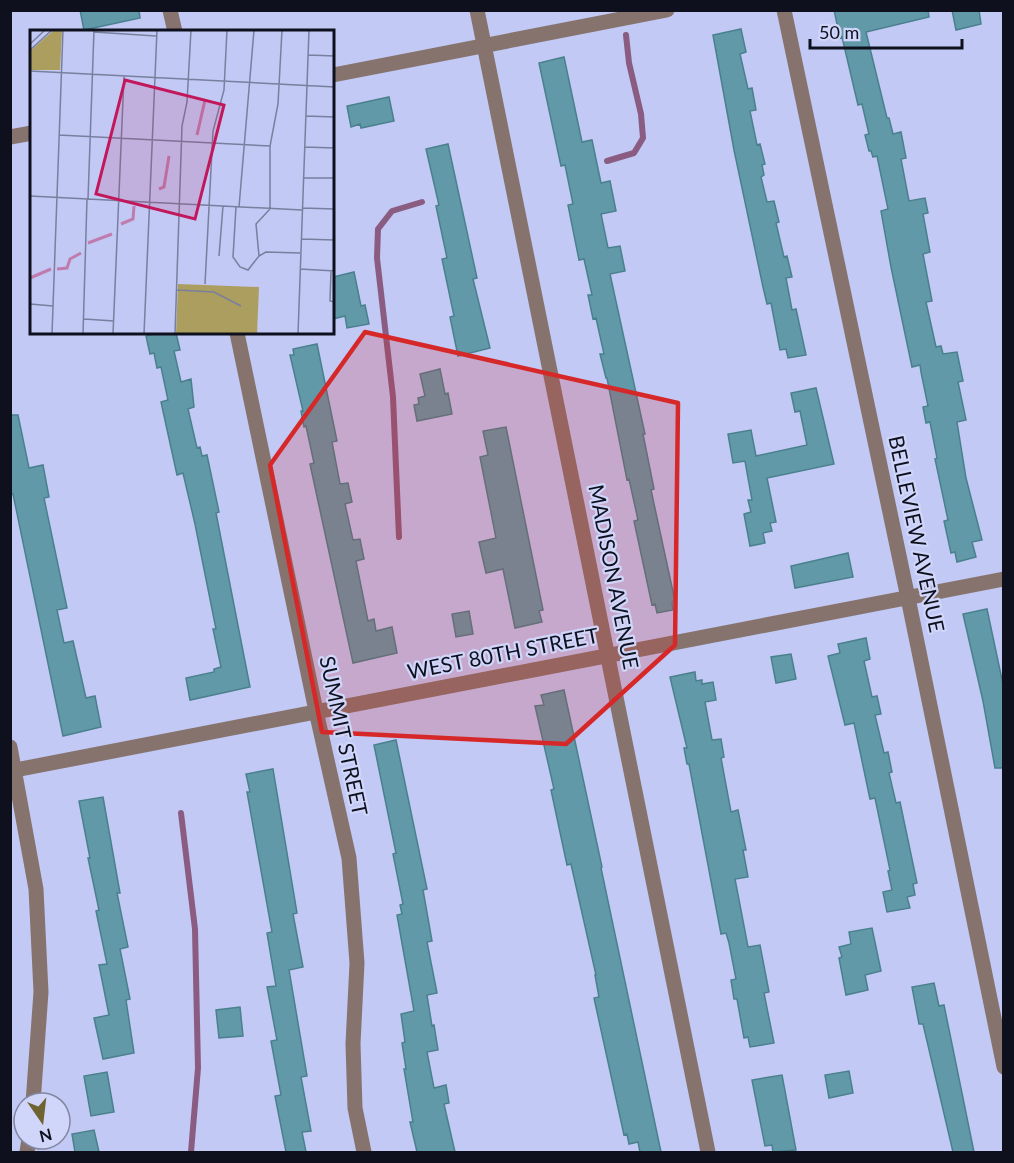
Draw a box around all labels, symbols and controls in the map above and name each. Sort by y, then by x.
scale bar [810,12,962,50]
text: 50 m [819,21,859,43]
inset map [30,30,334,334]
street label: BELLEVIEW AVENUE [884,433,951,634]
street label: MADISON AVENUE [584,482,645,671]
street label: WEST 80TH STREET [405,622,601,683]
street label: SUMMIT STREET [315,654,374,818]
north arrow [12,1091,72,1151]
text: N [37,1125,54,1147]

